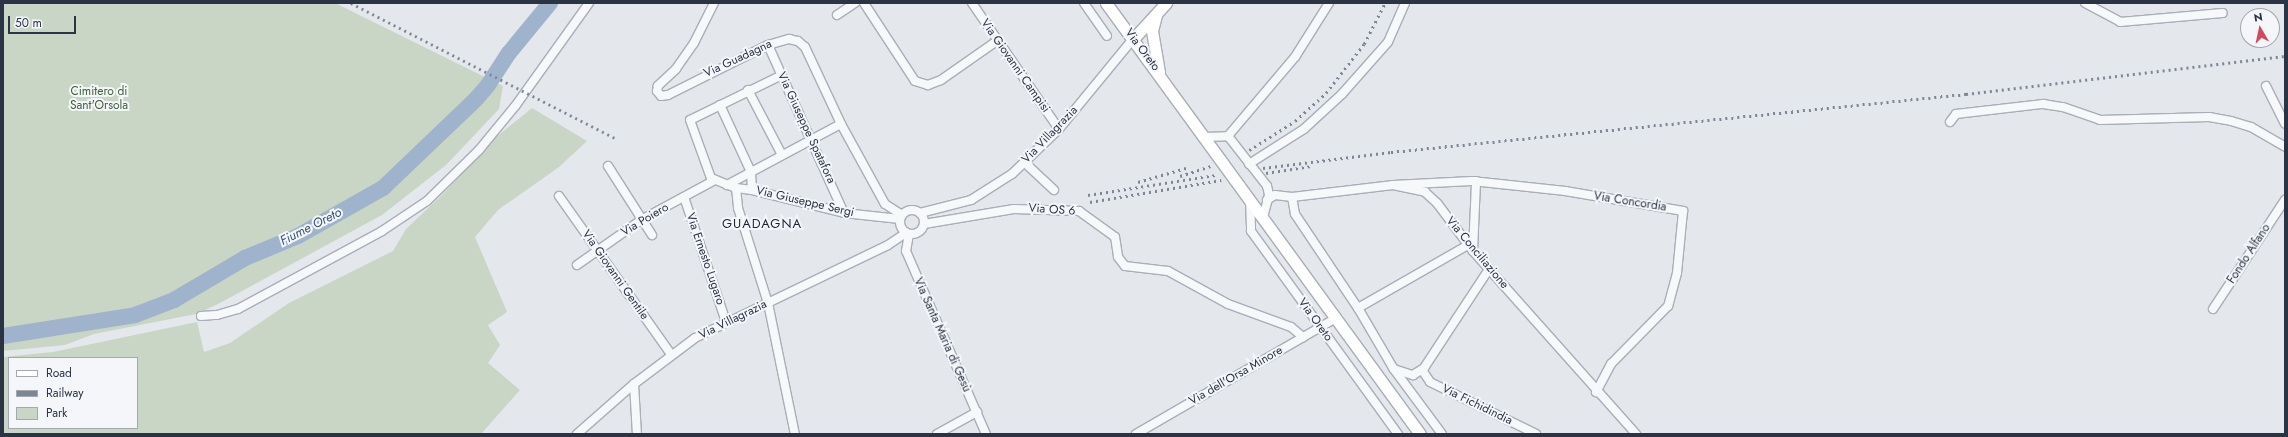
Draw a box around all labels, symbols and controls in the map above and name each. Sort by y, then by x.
scale bar [10,8,78,34]
north arrow [2240,8,2280,48]
text: N [2253,9,2264,26]
text: 50 m [15,14,42,32]
street label: Via Giovanni Campisi [977,16,1053,116]
street label: Via Oreto [1121,26,1163,74]
street label: Via Guadagna [702,37,774,81]
street label: Via Giuseppe Spatafora [774,70,838,186]
park label: Cimitero di Sant'Orsola [70,85,128,113]
street label: Via Villagrazia [1019,103,1081,167]
street label: Via Giuseppe Sergi [755,184,855,220]
street label: Via Concordia [1593,189,1667,215]
street label: Via Poiero [619,200,671,240]
street label: Via OS 6 [1028,201,1076,219]
water label: Fiume Oreto [278,205,344,249]
street label: Via Ernesto Lugaro [683,211,727,307]
street label: Via Conciliazione [1443,214,1511,292]
district label: GUADAGNA [722,216,802,232]
street label: Fondo Alfano [2224,221,2274,287]
street label: Via Giovanni Gentile [579,227,651,323]
street label: Via Santa Maria di Gesù [910,276,974,394]
street label: Via Oreto [1295,296,1335,344]
street label: Via Villagrazia [697,297,769,343]
street label: Via dell'Orsa Minore [1187,343,1285,409]
legend [8,357,138,429]
text: Road [46,364,72,382]
street label: Via Fichidindia [1439,382,1515,428]
text: Railway [46,384,84,402]
text: Park [46,404,67,422]

